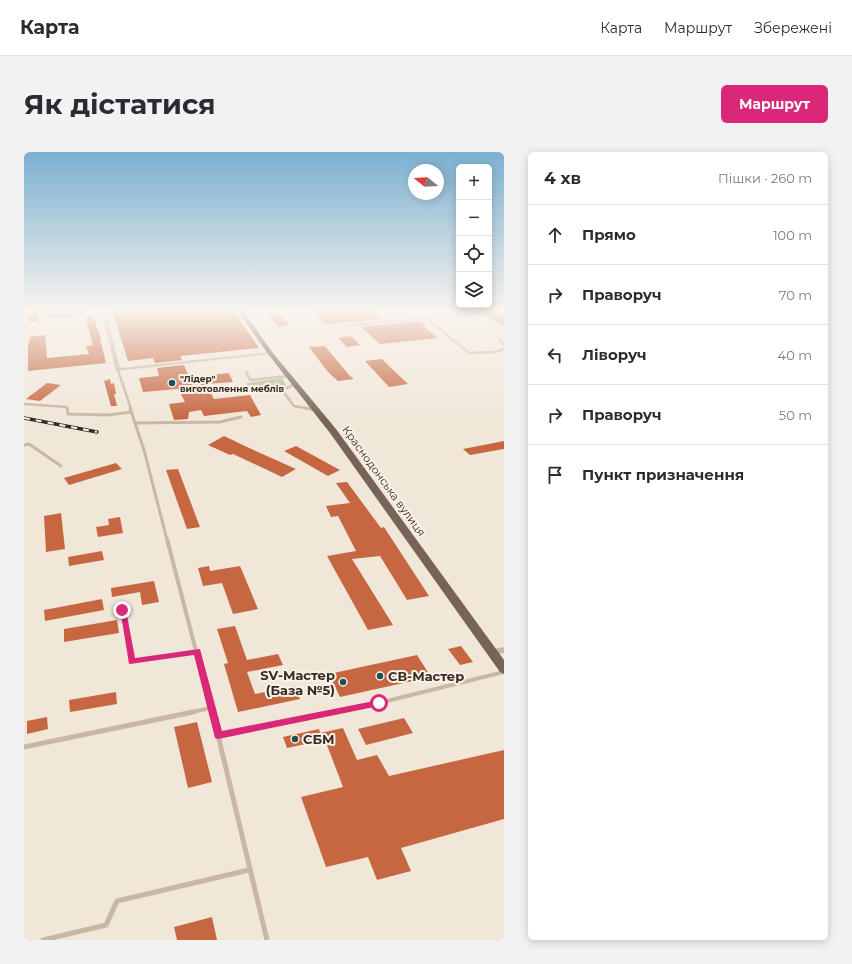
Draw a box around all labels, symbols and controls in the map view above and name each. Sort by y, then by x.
text: Карта [20,16,80,39]
text: Карта [600,19,642,37]
text: Маршрут [664,19,732,37]
text: Збережені [754,19,832,37]
button: Маршрут [721,85,828,123]
text: Як дістатися [24,87,216,121]
north arrow [408,164,444,200]
map controls [456,164,492,308]
button: + [456,164,492,200]
text: 4 хв [544,168,581,188]
text: Пішки · 260 m [718,170,812,186]
button: − [456,200,492,236]
icon: ahead [544,224,566,246]
text: Прямо [582,225,636,244]
text: 100 m [773,227,812,243]
button: locate [456,236,492,272]
button: layers [456,272,492,308]
icon: right [544,284,566,306]
text: Праворуч [582,285,662,304]
text: 70 m [779,287,812,303]
icon: left [544,344,566,366]
text: Ліворуч [582,345,647,364]
text: 40 m [778,347,812,363]
place label: "Лідер" виготовлення меблів [180,373,285,394]
marker: "Лідер" виготовлення меблів [167,378,177,388]
icon: right [544,404,566,426]
text: Праворуч [582,405,662,424]
text: 50 m [779,407,812,423]
street label: Краснодонська вулиця [339,423,429,539]
icon: arrive [544,464,566,486]
text: Пункт призначення [582,465,744,484]
route end [113,601,131,619]
place label: SV-Мастер (База №5) [260,667,335,698]
place label: СВ-Мастер [388,668,464,684]
marker: СВ-Мастер [375,671,385,681]
marker: SV-Мастер (База №5) [338,677,348,687]
route start [370,694,388,712]
place label: СБМ [303,731,335,747]
marker: СБМ [290,734,300,744]

